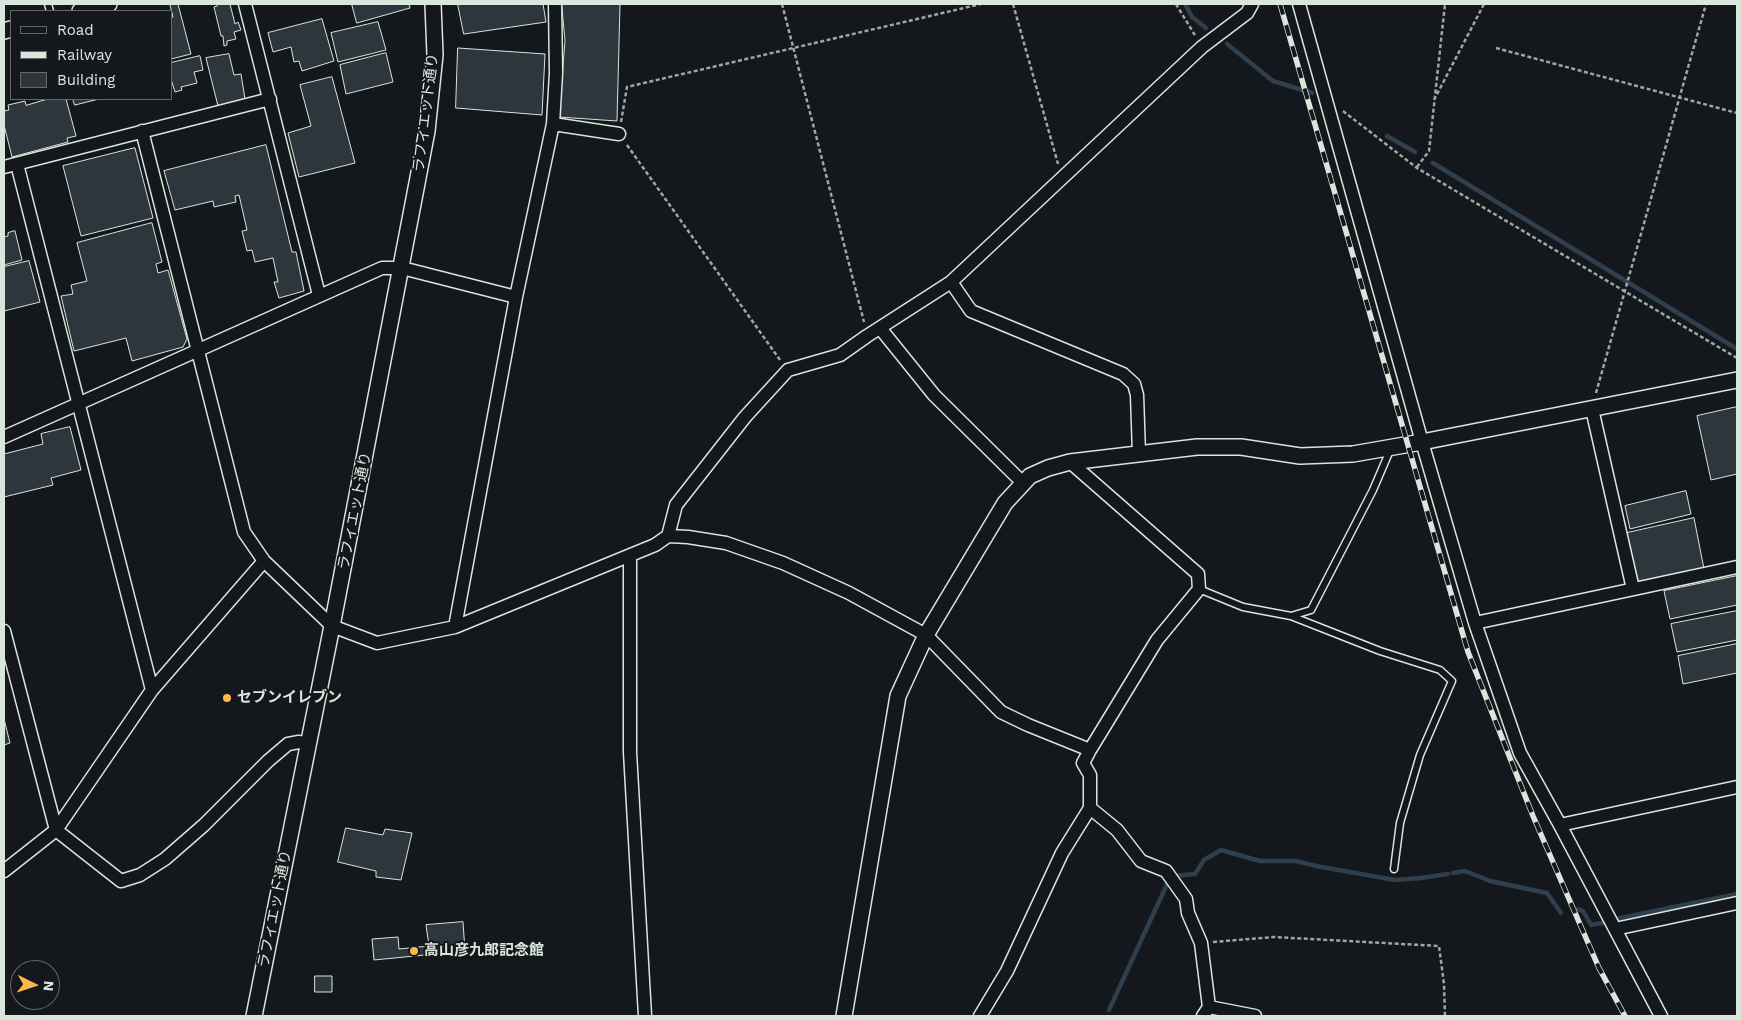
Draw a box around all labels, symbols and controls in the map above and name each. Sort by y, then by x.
legend [10,10,172,100]
text: Road [57,21,94,39]
text: Railway [57,46,112,64]
street label: ラフィエット通り [410,52,442,174]
text: Building [57,71,115,89]
street label: ラフィエット通り [335,450,375,572]
place label: セブンイレブン [237,689,342,707]
marker: セブンイレブン [221,692,233,704]
street label: ラフィエット通り [255,848,295,970]
place label: 高山彦九郎記念館 [424,942,544,960]
marker: 高山彦九郎記念館 [408,945,420,957]
north arrow [10,960,60,1010]
text: N [41,980,57,992]

